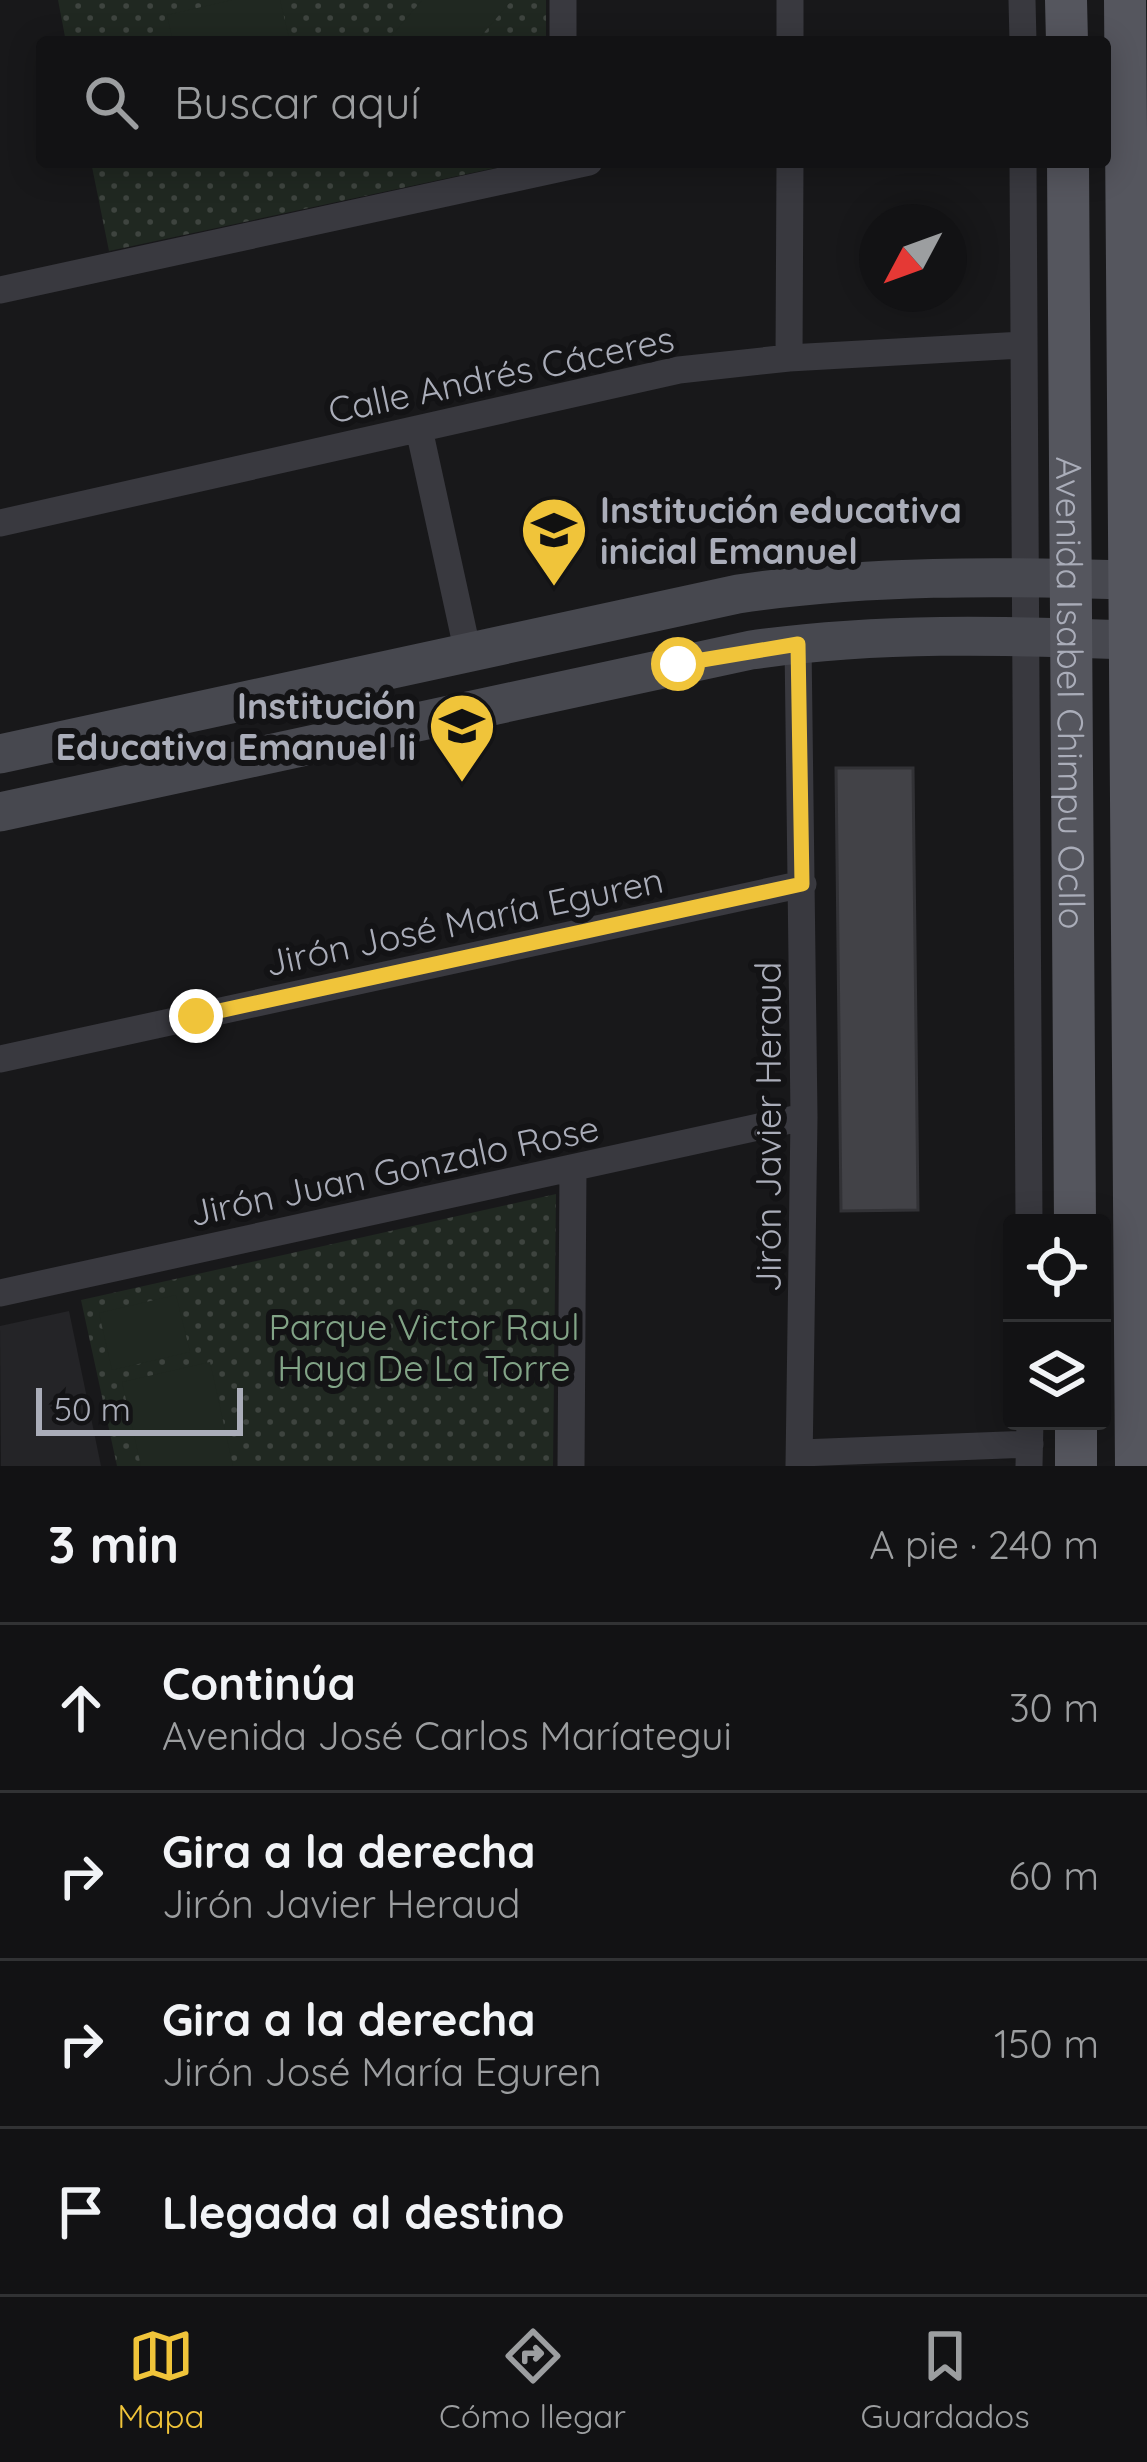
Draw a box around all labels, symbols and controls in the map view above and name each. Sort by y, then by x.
search box [36,36,1111,168]
icon: search [78,69,144,135]
text: Buscar aquí [174,74,420,130]
north arrow [859,204,967,312]
street label: Calle Andrés Cáceres [324,315,678,433]
street label: Avenida Isabel Chimpu Ocllo [1047,456,1096,930]
place label: Institución educativa inicial Emanuel [600,487,962,573]
school or university icon: Institución educativa inicial Emanuel [519,495,589,589]
route start [651,637,705,691]
place label: Institución Educativa Emanuel Ii [55,683,416,769]
school or university icon: Institución Educativa Emanuel Ii [427,691,497,785]
street label: Jirón José María Eguren [261,857,667,985]
street label: Jirón Javier Heraud [745,962,790,1292]
route end [169,989,223,1043]
street label: Jirón Juan Gonzalo Rose [185,1105,603,1235]
map controls [1003,1214,1111,1430]
button: locate [1003,1214,1111,1322]
park label: Parque Victor Raul Haya De La Torre [269,1304,579,1390]
button: layers [1003,1322,1111,1430]
scale bar [36,1382,243,1435]
text: 50 m [54,1388,131,1429]
text: 3 min [48,1512,179,1576]
text: A pie · 240 m [869,1520,1099,1569]
text: Continúa [162,1655,356,1711]
icon: ahead [48,1675,114,1741]
text: 30 m [1009,1683,1099,1732]
text: Avenida José Carlos Maríategui [162,1711,732,1760]
text: Gira a la derecha [162,1823,536,1879]
icon: right [48,1843,114,1909]
text: 60 m [1009,1851,1099,1900]
text: Jirón Javier Heraud [162,1879,520,1928]
text: Gira a la derecha [162,1991,536,2047]
icon: right [48,2011,114,2077]
text: 150 m [994,2019,1099,2068]
text: Jirón José María Eguren [162,2047,602,2096]
icon: arrive [48,2179,114,2245]
text: Llegada al destino [162,2184,565,2240]
tab: Mapa [117,2323,205,2436]
tab: Cómo llegar [439,2323,626,2436]
tab: Guardados [861,2323,1030,2436]

